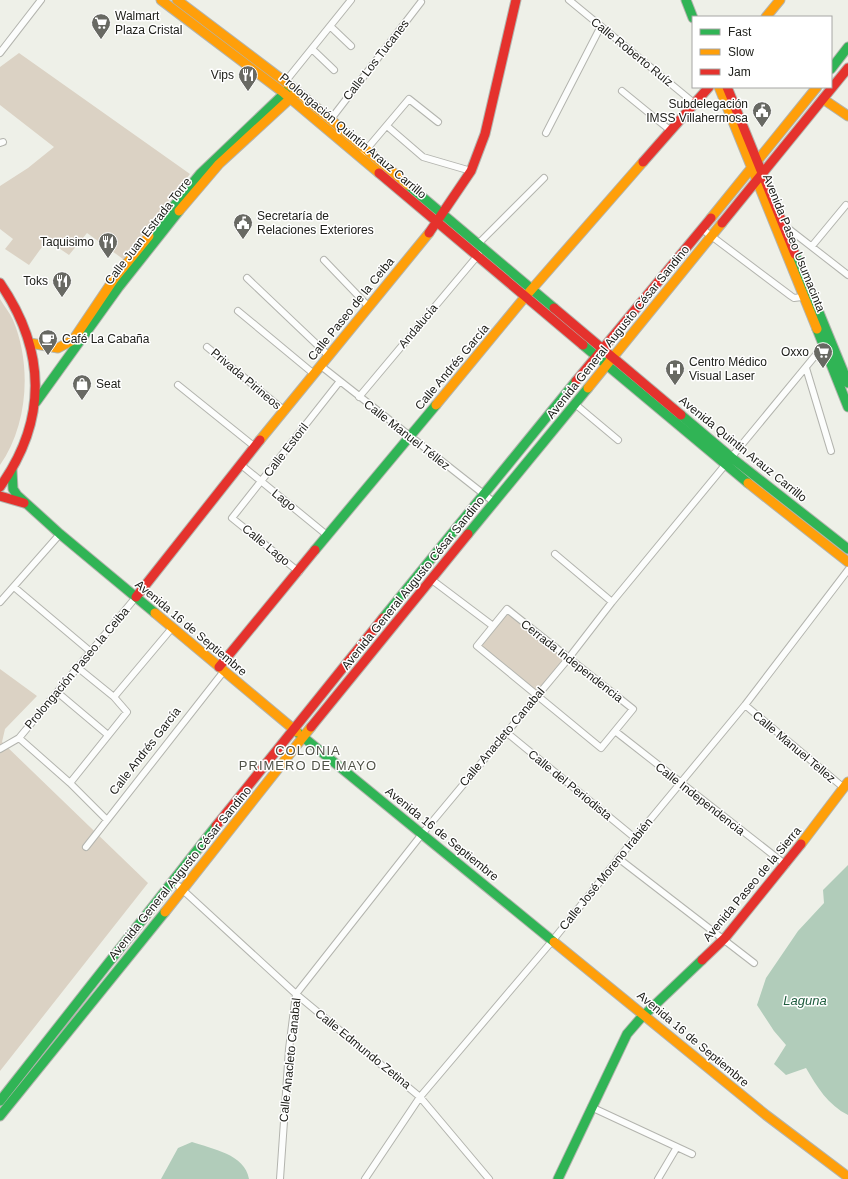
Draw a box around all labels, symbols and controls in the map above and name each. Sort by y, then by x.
place label: Walmart Plaza Cristal [115,9,182,37]
supermarket icon: Walmart Plaza Cristal [90,12,112,40]
street label: Calle Roberto Ruíz [588,15,676,89]
legend [692,16,832,88]
street label: Calle Los Tucanes [340,17,412,103]
text: Fast [728,25,752,39]
text: Slow [728,45,754,59]
restaurant icon: Vips [237,64,259,92]
text: Jam [728,65,751,79]
place label: Vips [211,68,234,82]
street label: Prolongación Quintín Arauz Carrillo [277,70,430,202]
place label: Subdelegación IMSS Villahermosa [646,97,748,125]
public building icon: Subdelegación IMSS Villahermosa [751,100,773,128]
street label: Avenida Paseo Usumacinta [760,172,828,314]
street label: Calle Juan Estrada Torre [102,174,194,287]
place label: Secretaría de Relaciones Exteriores [257,209,374,237]
public building icon: Secretaría de Relaciones Exteriores [232,212,254,240]
restaurant icon: Taquisimo [97,231,119,259]
place label: Taquisimo [40,235,94,249]
street label: Avenida General Augusto César Sandino [544,242,692,421]
street label: Calle Paseo de la Ceiba [305,254,397,363]
restaurant icon: Toks [51,270,73,298]
place label: Toks [23,274,48,288]
street label: Andalucía [395,301,441,351]
street label: Calle Andrés García [412,321,492,413]
cafe icon: Café La Cabaña [37,328,59,356]
place label: Café La Cabaña [62,332,150,346]
supermarket icon: Oxxo [812,341,834,369]
place label: Oxxo [781,345,809,359]
street label: Privada Pirineos [208,346,284,412]
place label: Centro Médico Visual Laser [689,355,767,383]
hospital icon: Centro Médico Visual Laser [664,358,686,386]
shop icon: Seat [71,373,93,401]
place label: Seat [96,377,121,391]
street label: Avenida Quintin Arauz Carrillo [676,393,810,505]
street label: Calle Manuel Téllez [361,397,453,473]
street label: Calle Estoril [261,420,311,480]
street label: Lago [269,486,299,514]
street label: Avenida General Augusto César Sandino [339,493,487,672]
street label: Calle Lago [239,522,293,569]
street label: Avenida 16 de Septiembre [132,577,250,679]
street label: Prolongación Paseo la Ceiba [22,604,132,732]
street label: Cerrada Independencia [518,617,626,705]
street label: Calle Anacleto Canabal [457,685,547,789]
street label: Calle Andrés García [106,704,184,798]
street label: Calle Manuel Tellez [750,708,838,786]
district label: COLONIA PRIMERO DE MAYO [239,743,377,773]
street label: Calle del Periodista [525,747,615,823]
street label: Calle Independencia [653,760,748,838]
street label: Avenida General Augusto César Sandino [106,783,254,962]
street label: Avenida 16 de Septiembre [383,784,502,884]
street label: Calle José Moreno Irabién [556,815,656,933]
street label: Avenida Paseo de la Sierra [700,824,804,944]
street label: Avenida 16 de Septiembre [634,988,752,1090]
water label: Laguna [783,993,827,1008]
street label: Calle Anacleto Canabal [277,997,303,1123]
street label: Calle Edmundo Zetina [312,1006,414,1092]

